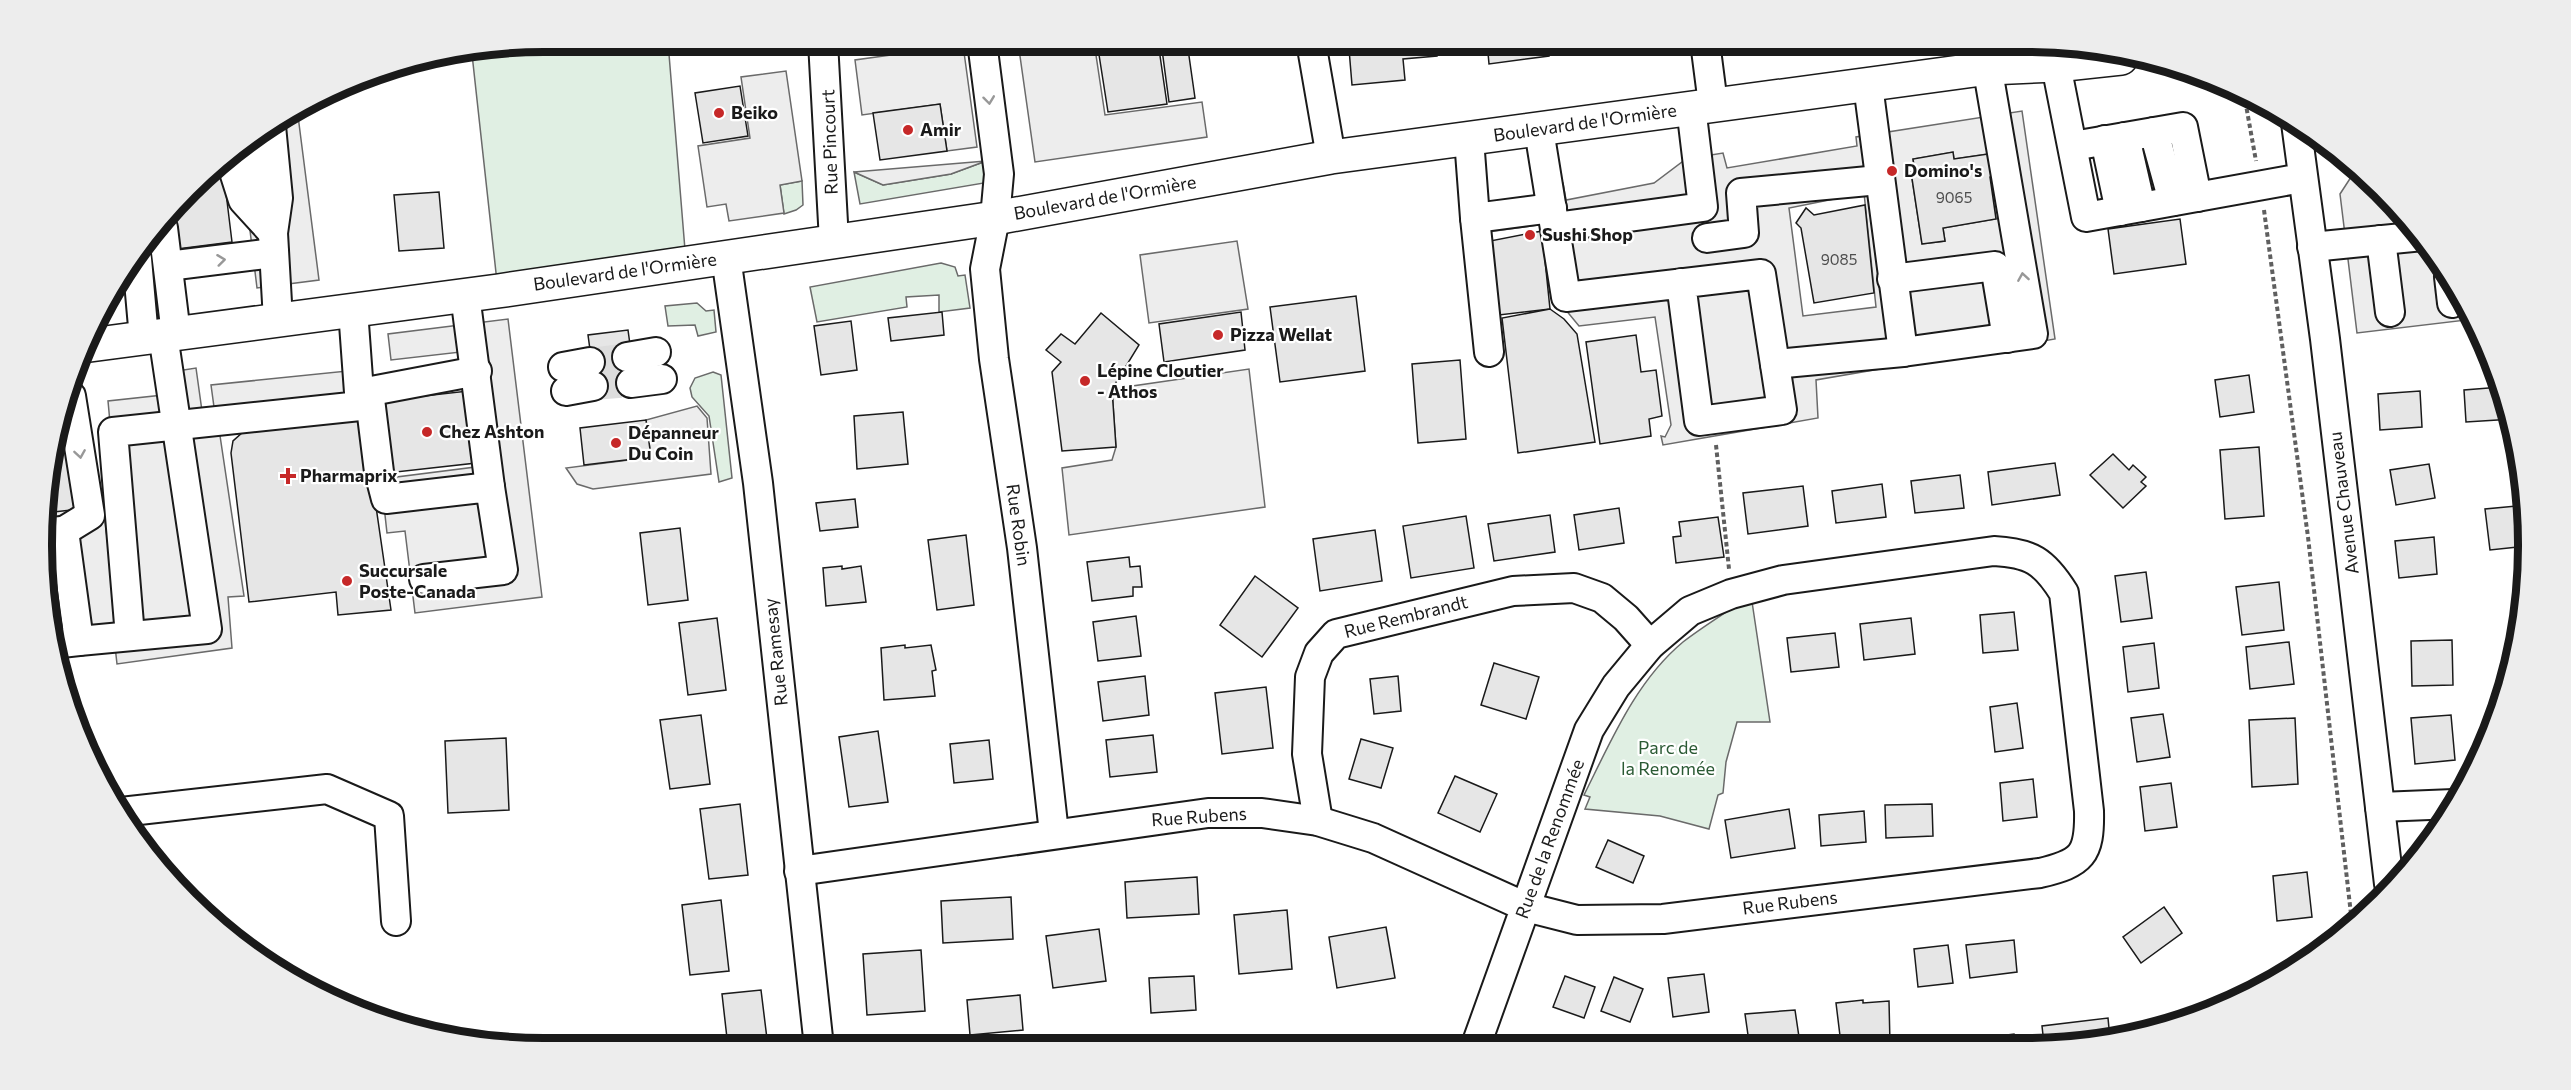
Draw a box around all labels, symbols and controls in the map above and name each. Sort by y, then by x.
street label: Rue Pincourt [816,89,842,195]
one-way arrow [983,95,995,105]
street label: Boulevard de l'Ormière [1492,98,1678,146]
place label: Beiko [731,101,778,123]
marker: Beiko [712,106,726,120]
place label: Amir [920,118,962,140]
marker: Amir [901,123,915,137]
place label: Domino's [1904,159,1982,181]
marker: Domino's [1885,164,1899,178]
street label: Boulevard de l'Ormière [1012,170,1198,224]
house number: 9065 [1936,188,1972,206]
place label: Sushi Shop [1542,223,1633,245]
marker: Sushi Shop [1523,228,1537,242]
street label: Boulevard de l'Ormière [532,247,718,295]
house number: 9085 [1821,250,1857,268]
one-way arrow [216,254,225,266]
one-way arrow [2018,272,2030,281]
place label: Pizza Wellat [1230,323,1333,345]
marker: Pizza Wellat [1211,328,1225,342]
place label: Lépine Cloutier - Athos [1097,359,1224,402]
marker: Lépine Cloutier - Athos [1078,374,1092,388]
place label: Chez Ashton [439,420,544,442]
place label: Dépanneur Du Coin [628,421,719,464]
marker: Chez Ashton [420,425,434,439]
street label: Avenue Chauveau [2323,431,2363,576]
marker: Dépanneur Du Coin [609,436,623,450]
one-way arrow [73,448,86,458]
place label: Pharmaprix [300,464,398,486]
marker: Pharmaprix [281,469,295,483]
street label: Rue Robin [1002,482,1036,567]
place label: Succursale Poste-Canada [359,559,476,602]
marker: Succursale Poste-Canada [340,574,354,588]
street label: Rue Rembrandt [1342,590,1470,642]
street label: Rue Ramesay [758,597,792,707]
park label: Parc de la Renomée [1621,736,1715,779]
street label: Rue de la Renommée [1510,756,1588,921]
street label: Rue Rubens [1150,802,1247,830]
street label: Rue Rubens [1741,885,1839,919]

